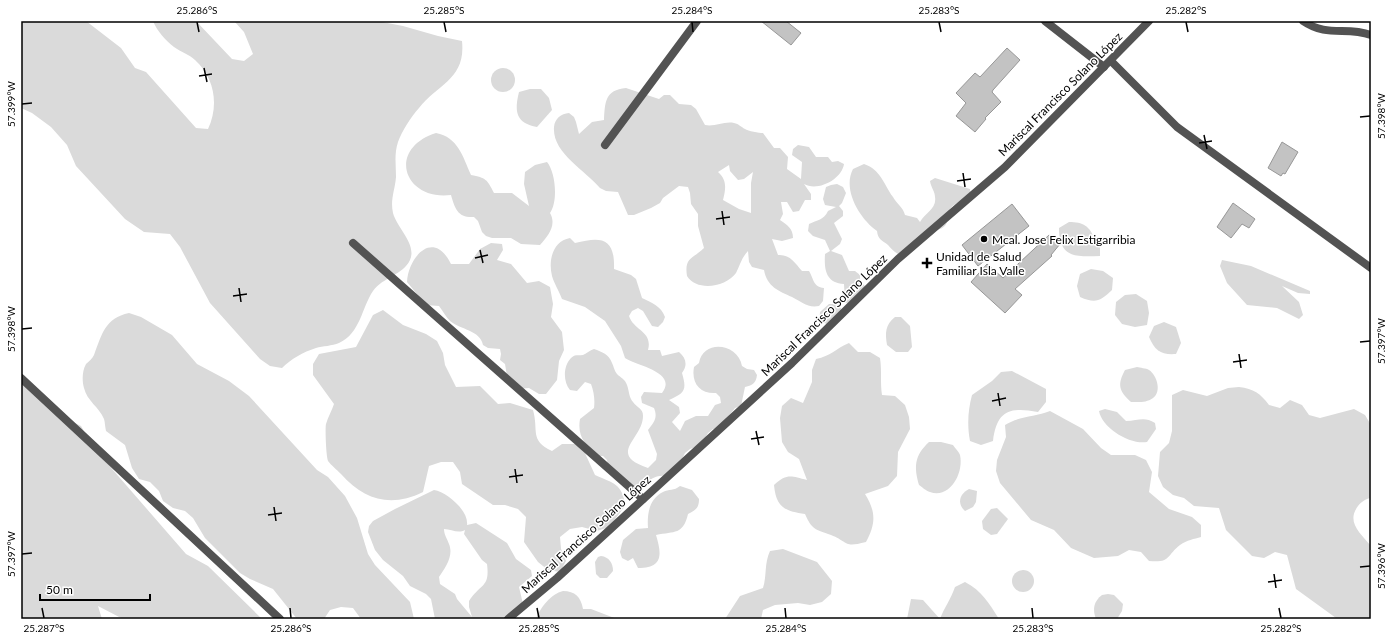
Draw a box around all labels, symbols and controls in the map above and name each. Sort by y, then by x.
text: 25.286°S [177,4,217,16]
text: 25.285°S [424,4,464,16]
text: 25.284°S [672,4,712,16]
text: 25.283°S [919,4,959,16]
text: 25.282°S [1166,4,1206,16]
street label: Mariscal Francisco Solano López [995,28,1126,159]
text: 57.399°W [5,80,17,127]
text: 57.398°W [1375,92,1387,139]
place label: Mcal. Jose Felix Estigarribia [992,232,1136,247]
marker: Mcal. Jose Felix Estigarribia [979,234,989,244]
place label: Unidad de Salud Familiar Isla Valle [936,249,1025,278]
street label: Mariscal Francisco Solano López [758,250,890,379]
marker: Unidad de Salud Familiar Isla Valle [921,257,933,269]
text: 57.398°W [5,305,17,352]
text: 57.397°W [1375,317,1387,364]
street label: Mariscal Francisco Solano López [518,471,654,596]
text: 57.397°W [5,530,17,577]
text: 57.396°W [1375,542,1387,589]
scale bar [40,576,150,602]
text: 50 m [46,582,73,597]
text: 25.287°S [24,622,64,634]
text: 25.286°S [271,622,311,634]
text: 25.285°S [519,622,559,634]
text: 25.284°S [766,622,806,634]
text: 25.283°S [1013,622,1053,634]
text: 25.282°S [1261,622,1301,634]

